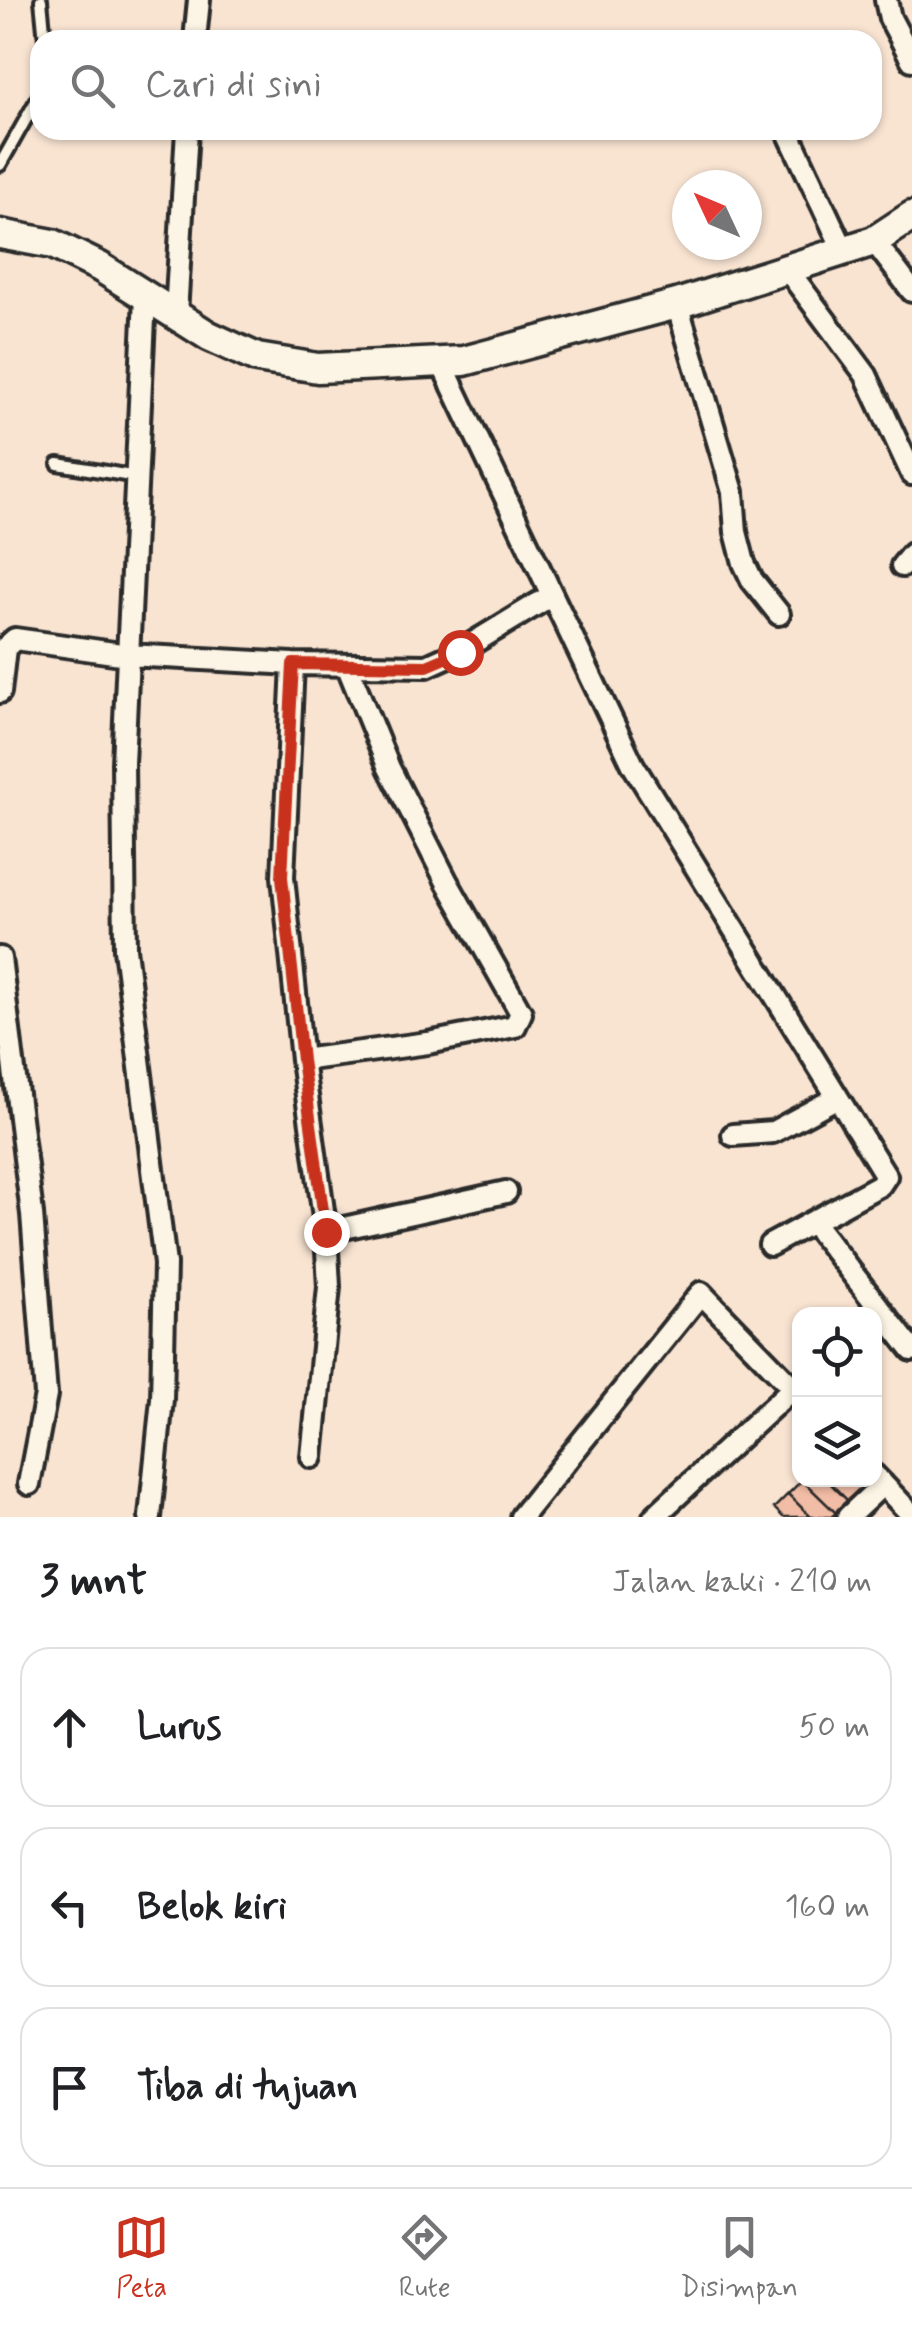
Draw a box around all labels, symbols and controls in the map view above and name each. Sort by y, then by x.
search box [30,30,882,140]
icon: search [65,58,120,113]
text: Cari di sini [145,61,322,110]
north arrow [672,170,762,260]
route start [438,630,484,676]
route end [304,1210,350,1256]
map controls [792,1307,882,1487]
button: locate [792,1307,882,1397]
button: layers [792,1397,882,1487]
text: 3 mnt [40,1555,147,1610]
text: Jalan kaki · 210 m [612,1561,872,1603]
icon: ahead [42,1700,97,1755]
text: Lurus [137,1703,221,1752]
text: 50 m [798,1706,870,1748]
icon: left [42,1880,97,1935]
text: Belok kiri [137,1883,287,1932]
text: 160 m [785,1886,870,1928]
icon: arrive [42,2060,97,2115]
text: Tiba di tujuan [137,2063,358,2112]
tab: Peta [114,2210,169,2307]
tab: Rute [397,2210,452,2307]
tab: Disimpan [680,2210,798,2307]

